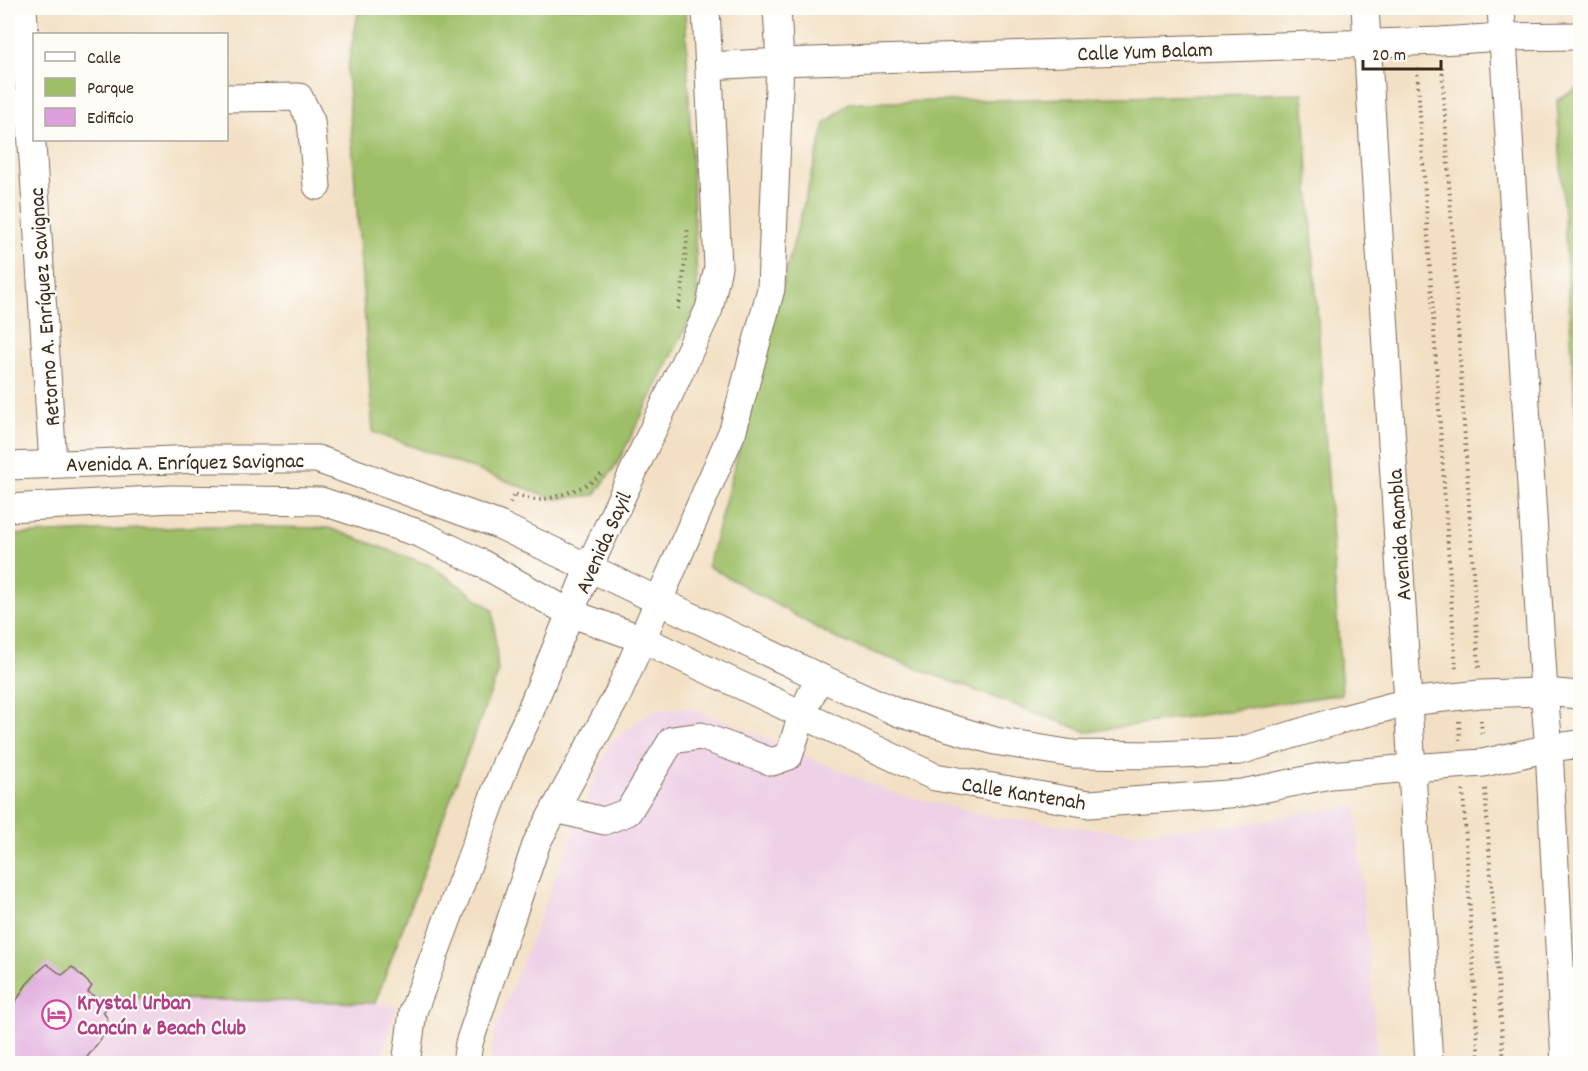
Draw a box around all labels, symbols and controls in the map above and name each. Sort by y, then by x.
legend [33,33,228,141]
scale bar [1363,33,1441,71]
street label: Calle Yum Balam [1077,36,1213,71]
text: 20 m [1372,44,1406,69]
text: Calle [87,47,121,72]
text: Parque [87,77,134,102]
text: Edificio [87,107,134,132]
street label: Retorno A. Enríquez Savignac [23,186,70,427]
street label: Avenida A. Enríquez Savignac [66,447,305,482]
street label: Avenida Rambla [1381,467,1422,602]
street label: Avenida Sayil [569,487,642,599]
street label: Calle Kantenah [959,770,1088,821]
place label: Krystal Urban Cancún & Beach Club [77,989,247,1045]
hotel icon: Krystal Urban Cancún & Beach Club [40,998,72,1030]

